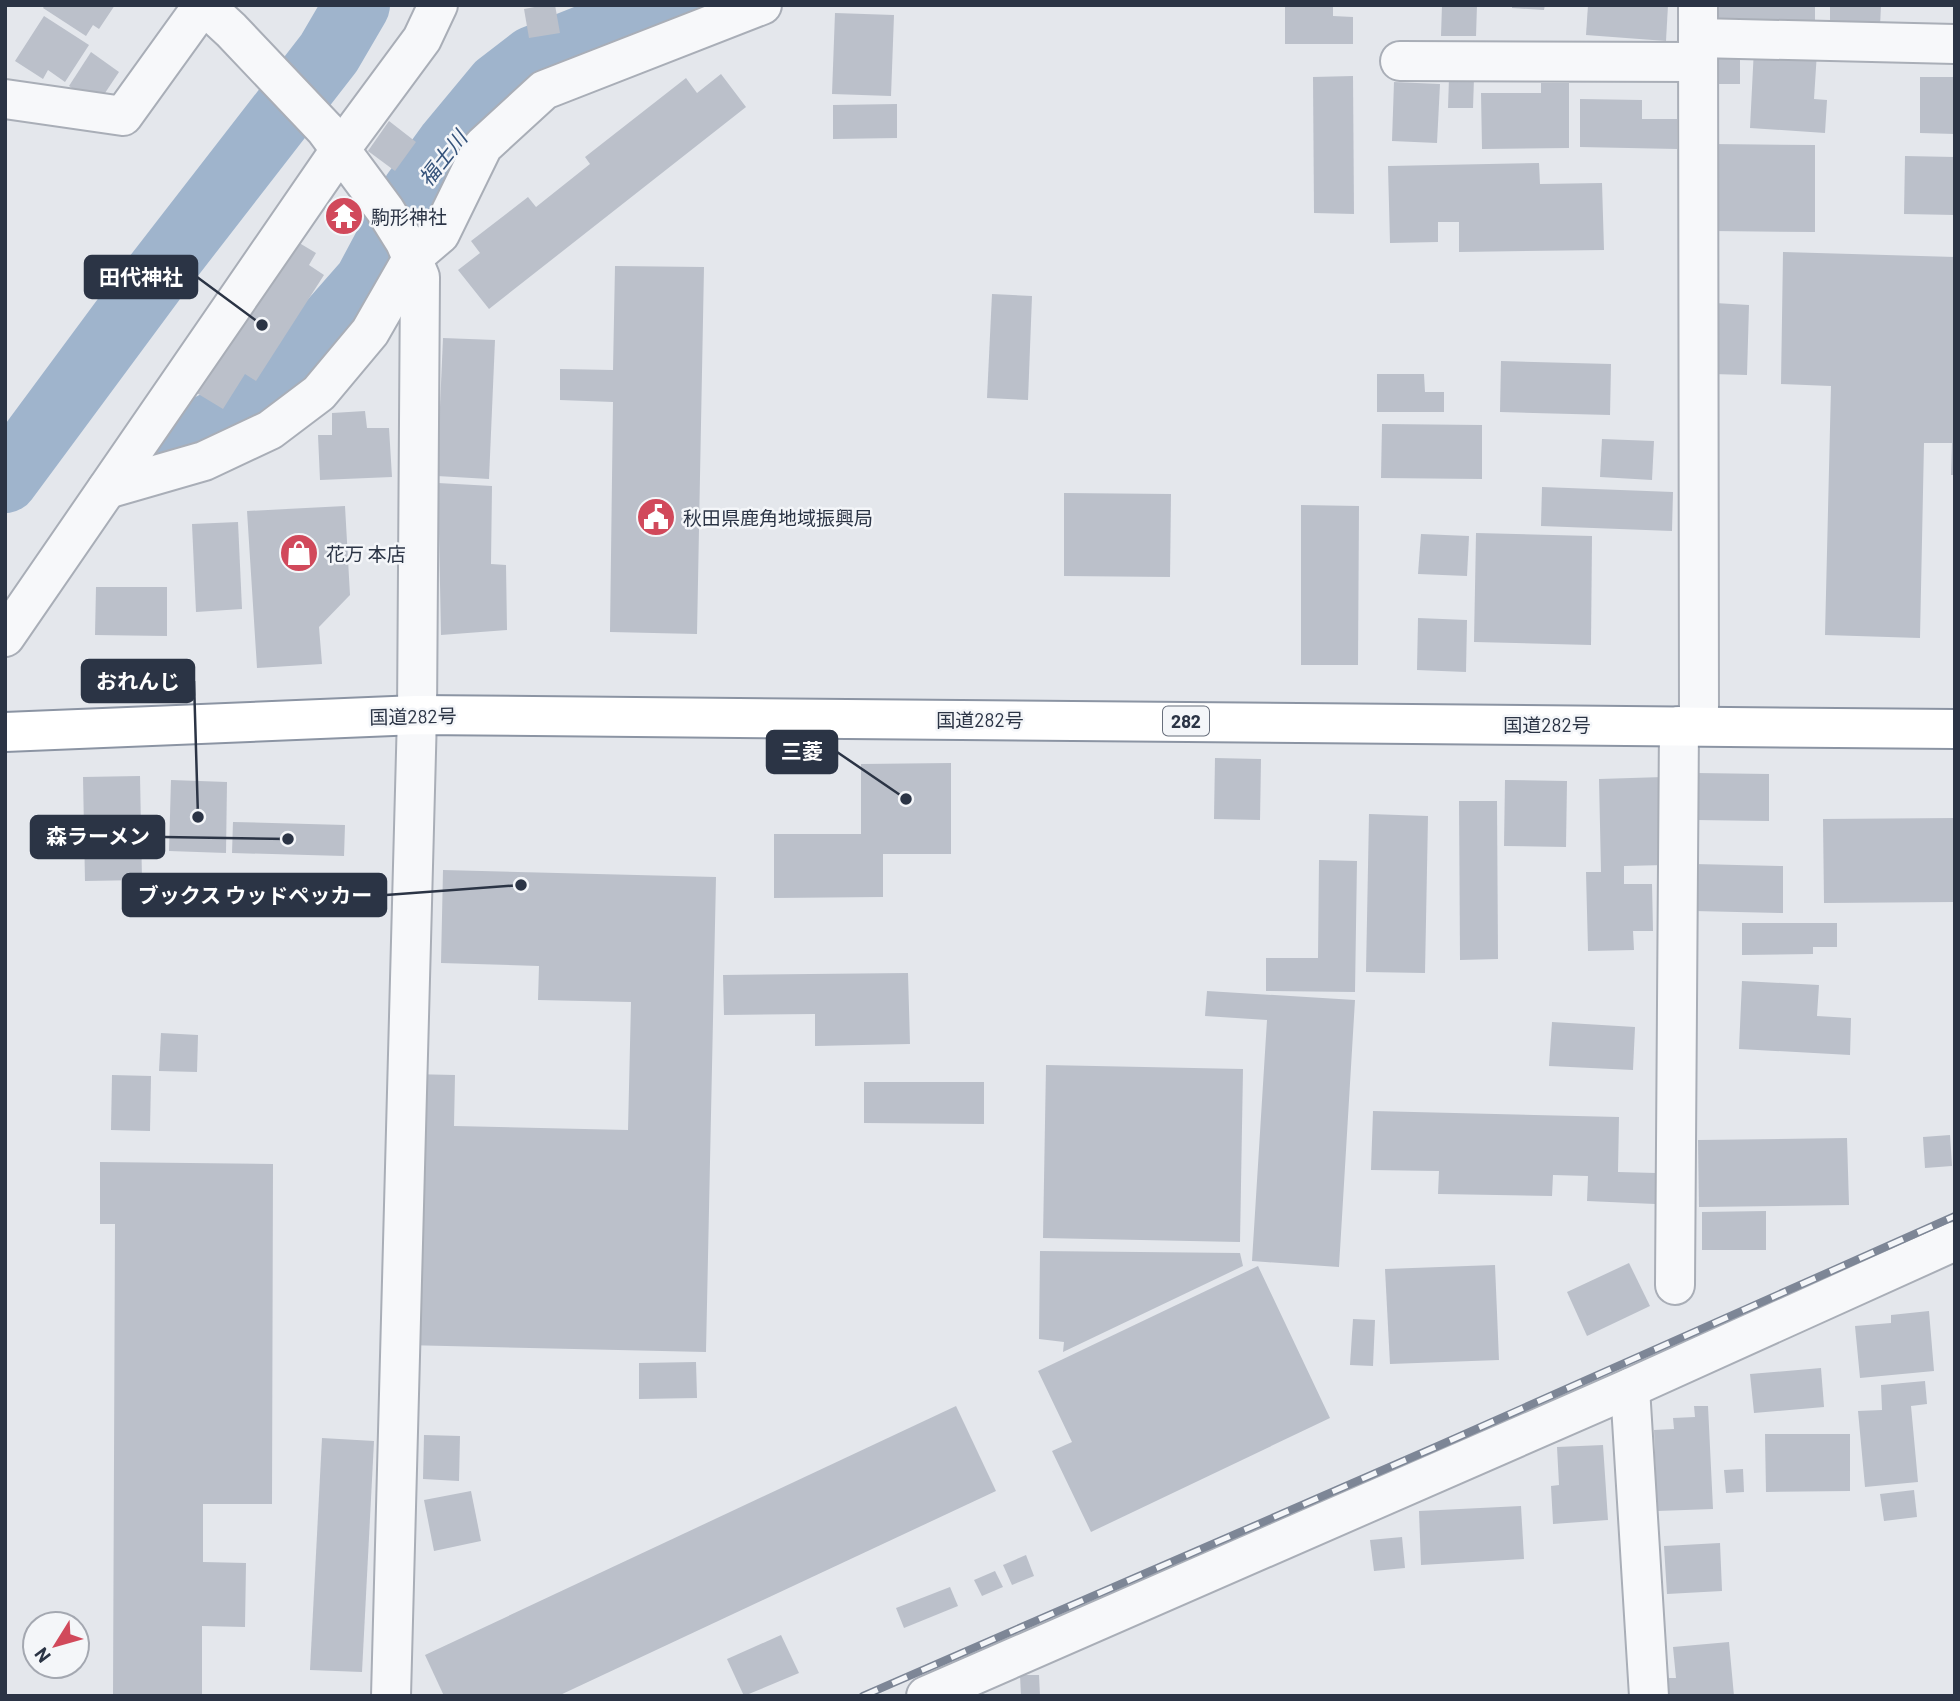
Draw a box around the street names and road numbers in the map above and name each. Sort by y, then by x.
street label: 国道282号 [369,704,457,728]
road number: 282 [1163,706,1209,736]
street label: 国道282号 [936,708,1024,731]
street label: 国道282号 [1503,713,1591,736]

